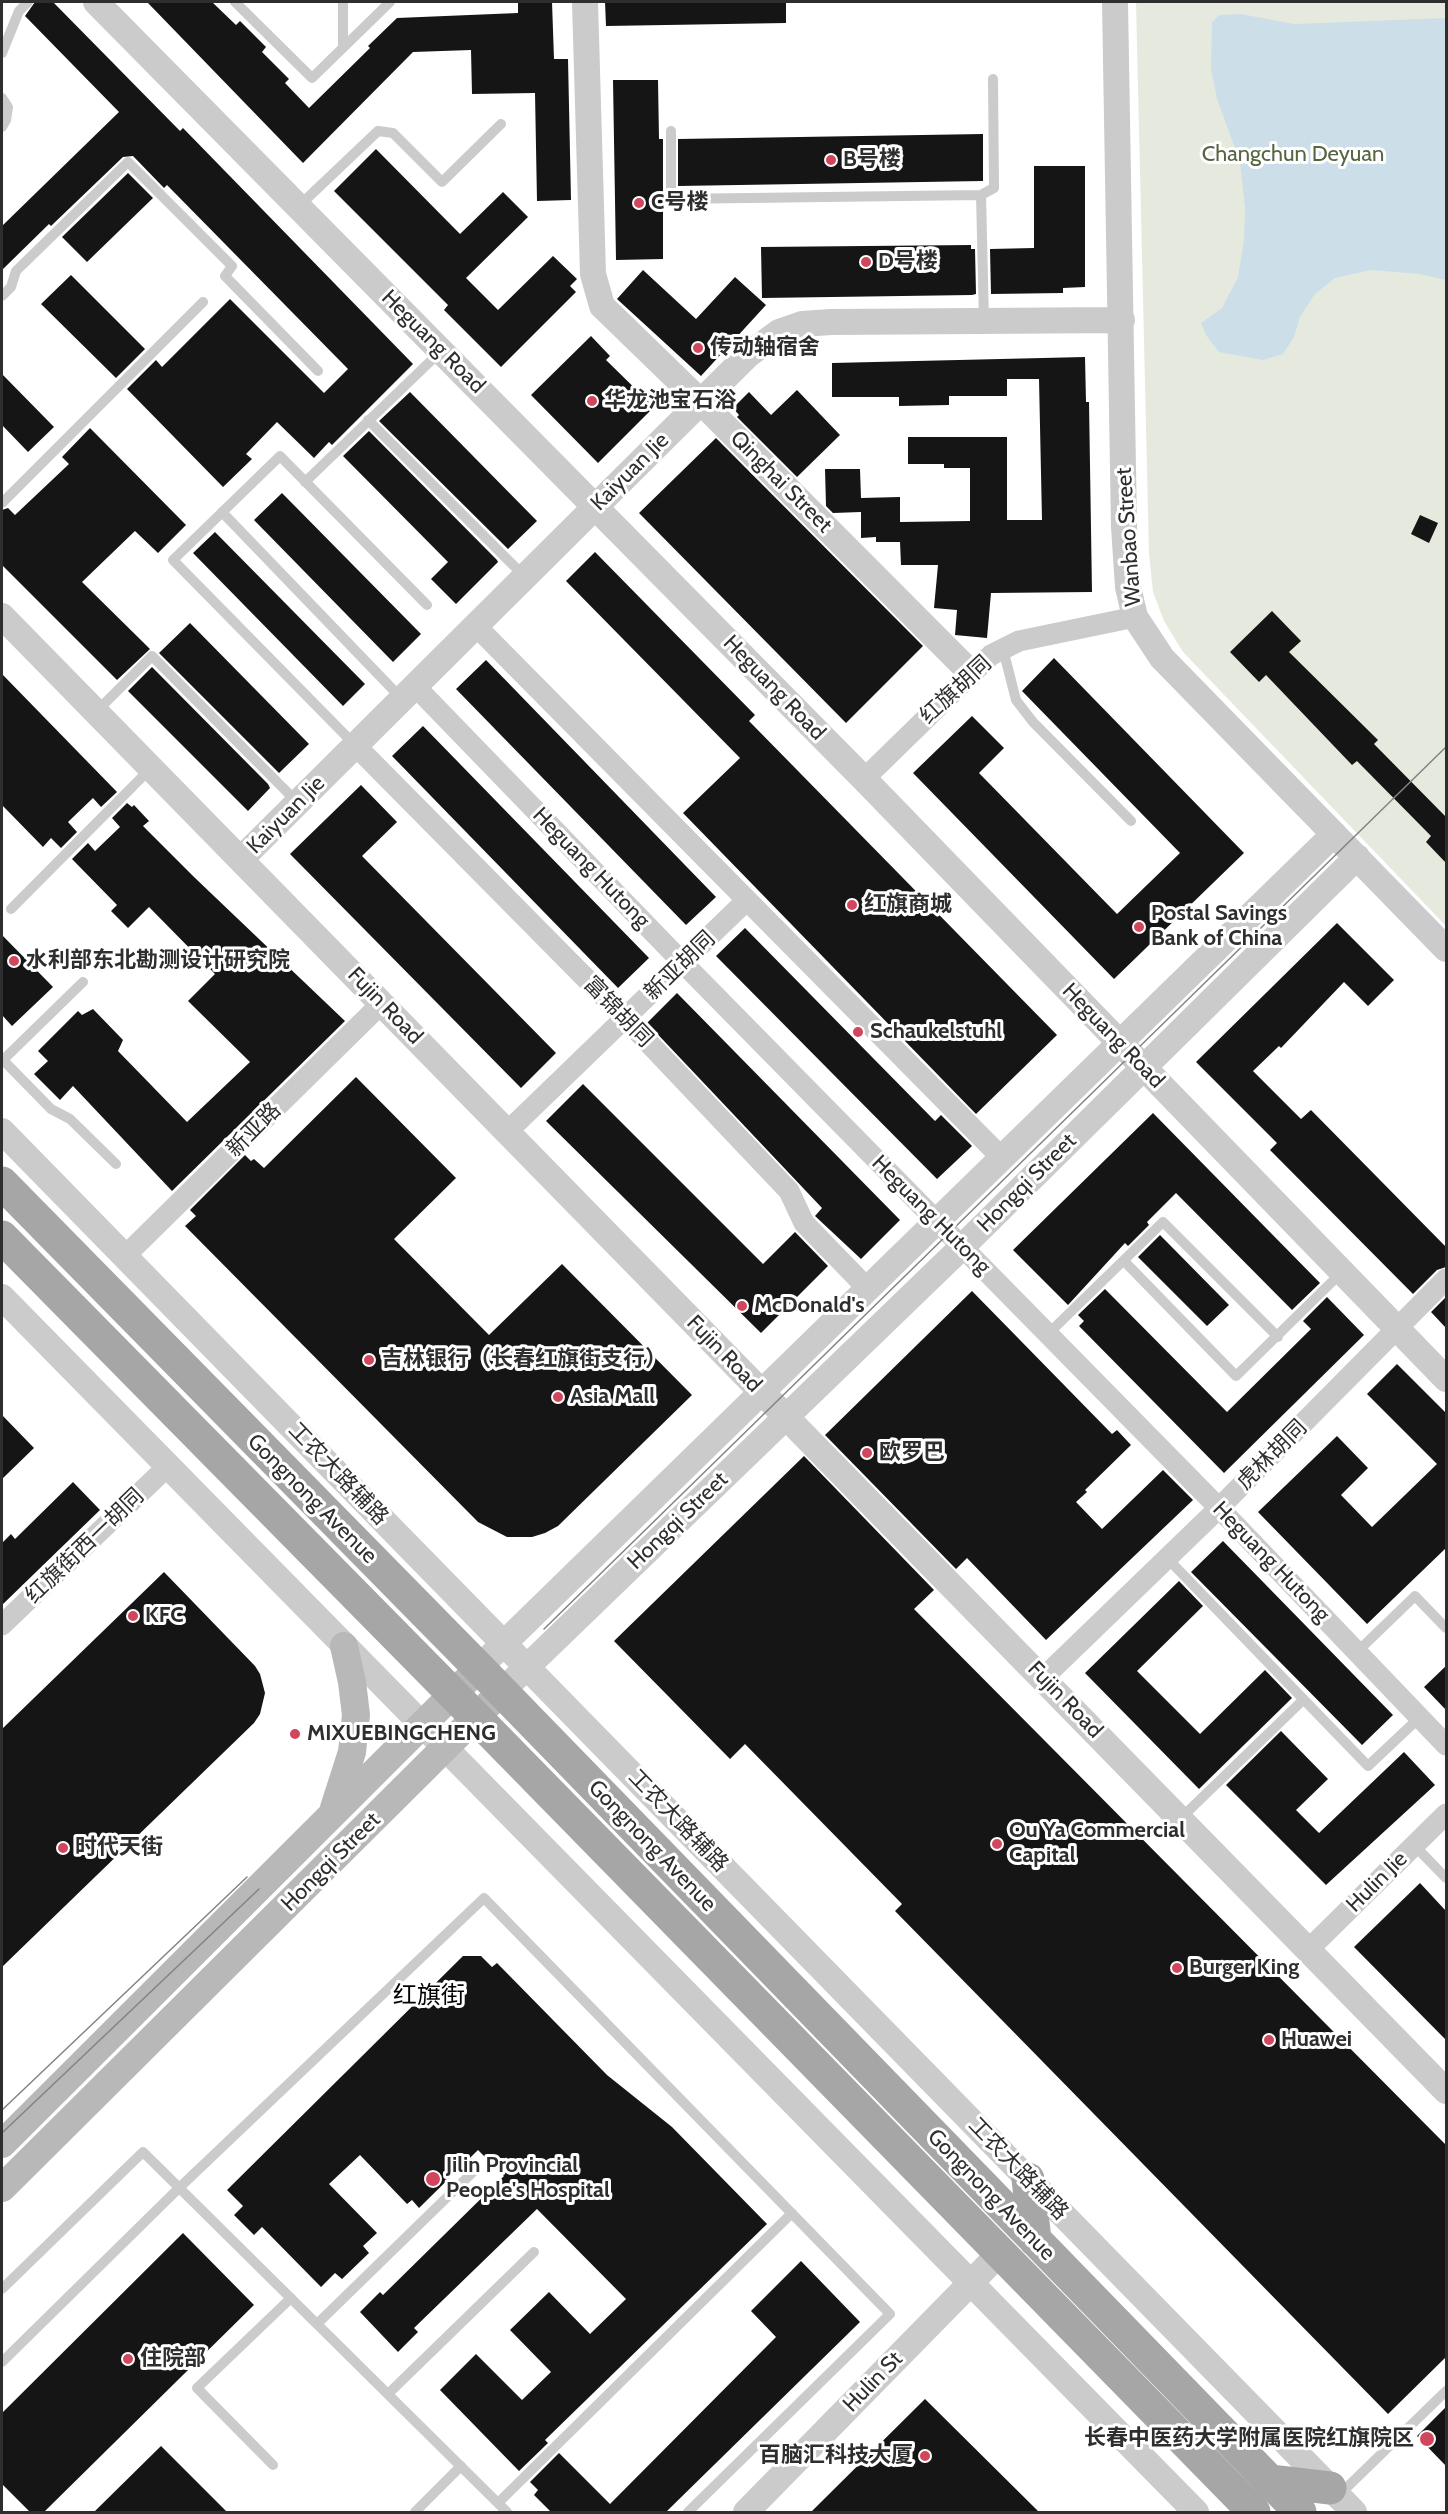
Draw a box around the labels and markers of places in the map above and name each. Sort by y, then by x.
place label: B号楼 [843,147,901,173]
marker: B号楼 [824,153,838,167]
place label: C号楼 [651,190,708,216]
marker: C号楼 [632,196,646,210]
place label: D号楼 [878,249,938,275]
marker: D号楼 [859,255,873,269]
place label: 传动轴宿舍 [710,335,820,361]
marker: 传动轴宿舍 [691,341,705,355]
place label: 华龙池宝石浴 [604,388,736,414]
marker: 华龙池宝石浴 [585,394,599,408]
place label: 红旗商城 [864,892,952,918]
marker: 红旗商城 [845,898,859,912]
place label: Postal Savings Bank of China [1151,901,1287,952]
marker: Postal Savings Bank of China [1132,920,1146,934]
place label: 水利部东北勘测设计研究院 [26,948,290,974]
marker: 水利部东北勘测设计研究院 [7,954,21,968]
place label: Schaukelstuhl [870,1019,1002,1045]
marker: Schaukelstuhl [851,1025,865,1039]
place label: McDonald's [754,1293,865,1319]
marker: McDonald's [735,1299,749,1313]
place label: 吉林银行（长春红旗街支行） [381,1347,667,1373]
marker: 吉林银行（长春红旗街支行） [362,1353,376,1367]
place label: Asia Mall [570,1384,655,1410]
marker: Asia Mall [551,1390,565,1404]
place label: 欧罗巴 [879,1440,945,1466]
marker: 欧罗巴 [860,1446,874,1460]
place label: KFC [145,1603,184,1629]
marker: KFC [126,1609,140,1623]
place label: MIXUEBINGCHENG [307,1721,496,1747]
marker: MIXUEBINGCHENG [288,1727,302,1741]
place label: Ou Ya Commercial Capital [1009,1818,1185,1870]
place label: 时代天街 [75,1835,163,1861]
marker: Ou Ya Commercial Capital [990,1837,1004,1851]
marker: 时代天街 [56,1841,70,1855]
place label: Burger King [1189,1955,1299,1981]
marker: Burger King [1170,1961,1184,1975]
place label: Huawei [1281,2027,1352,2053]
marker: Huawei [1262,2033,1276,2047]
place label: Jilin Provincial People's Hospital [446,2153,610,2204]
marker: Jilin Provincial People's Hospital [424,2170,442,2188]
place label: 住院部 [140,2346,206,2372]
marker: 住院部 [121,2352,135,2366]
place label: 长春中医药大学附属医院红旗院区 [1084,2426,1414,2452]
marker: 长春中医药大学附属医院红旗院区 [1418,2430,1436,2448]
place label: 百脑汇科技大厦 [759,2443,913,2469]
marker: 百脑汇科技大厦 [918,2449,932,2463]

